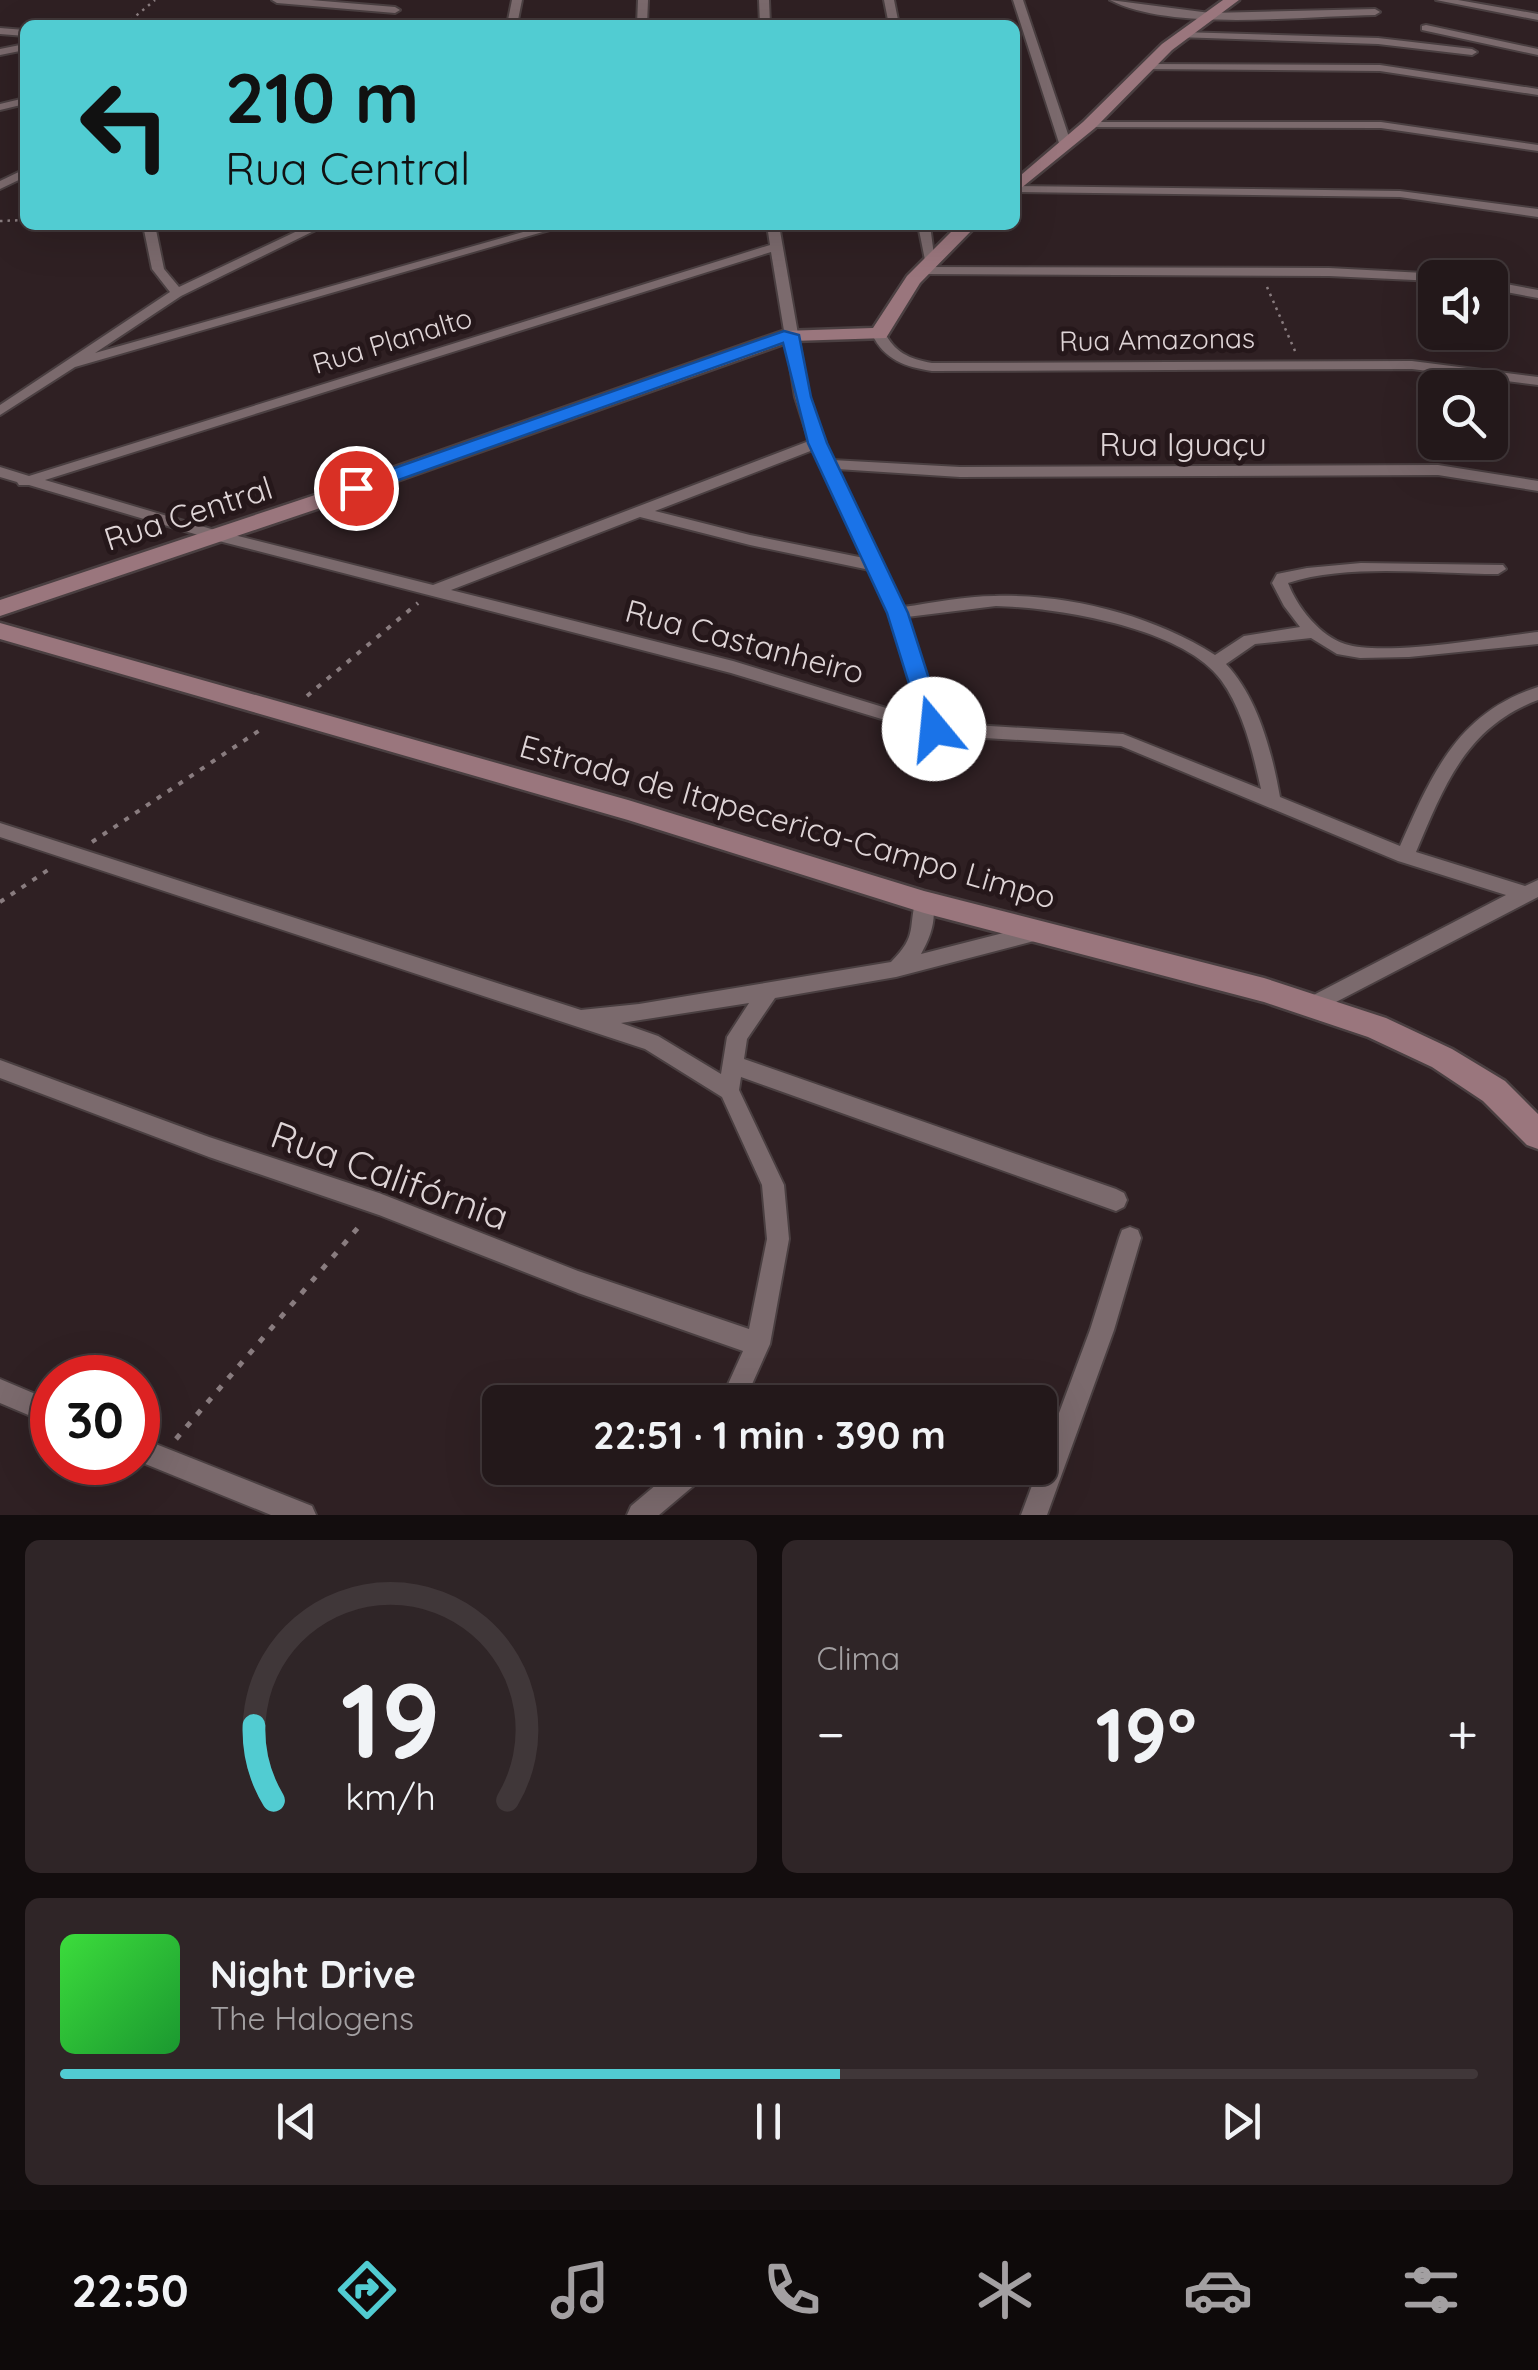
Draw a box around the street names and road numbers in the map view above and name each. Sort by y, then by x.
street label: Rua Planalto [308,299,476,381]
street label: Rua Amazonas [1059,320,1255,358]
street label: Rua Iguaçu [1099,424,1267,464]
street label: Rua Central [99,467,277,559]
street label: Rua Castanheiro [621,590,869,692]
street label: Estrada de Itapecerica-Campo Limpo [515,725,1061,917]
street label: Rua Califórnia [265,1110,515,1240]

